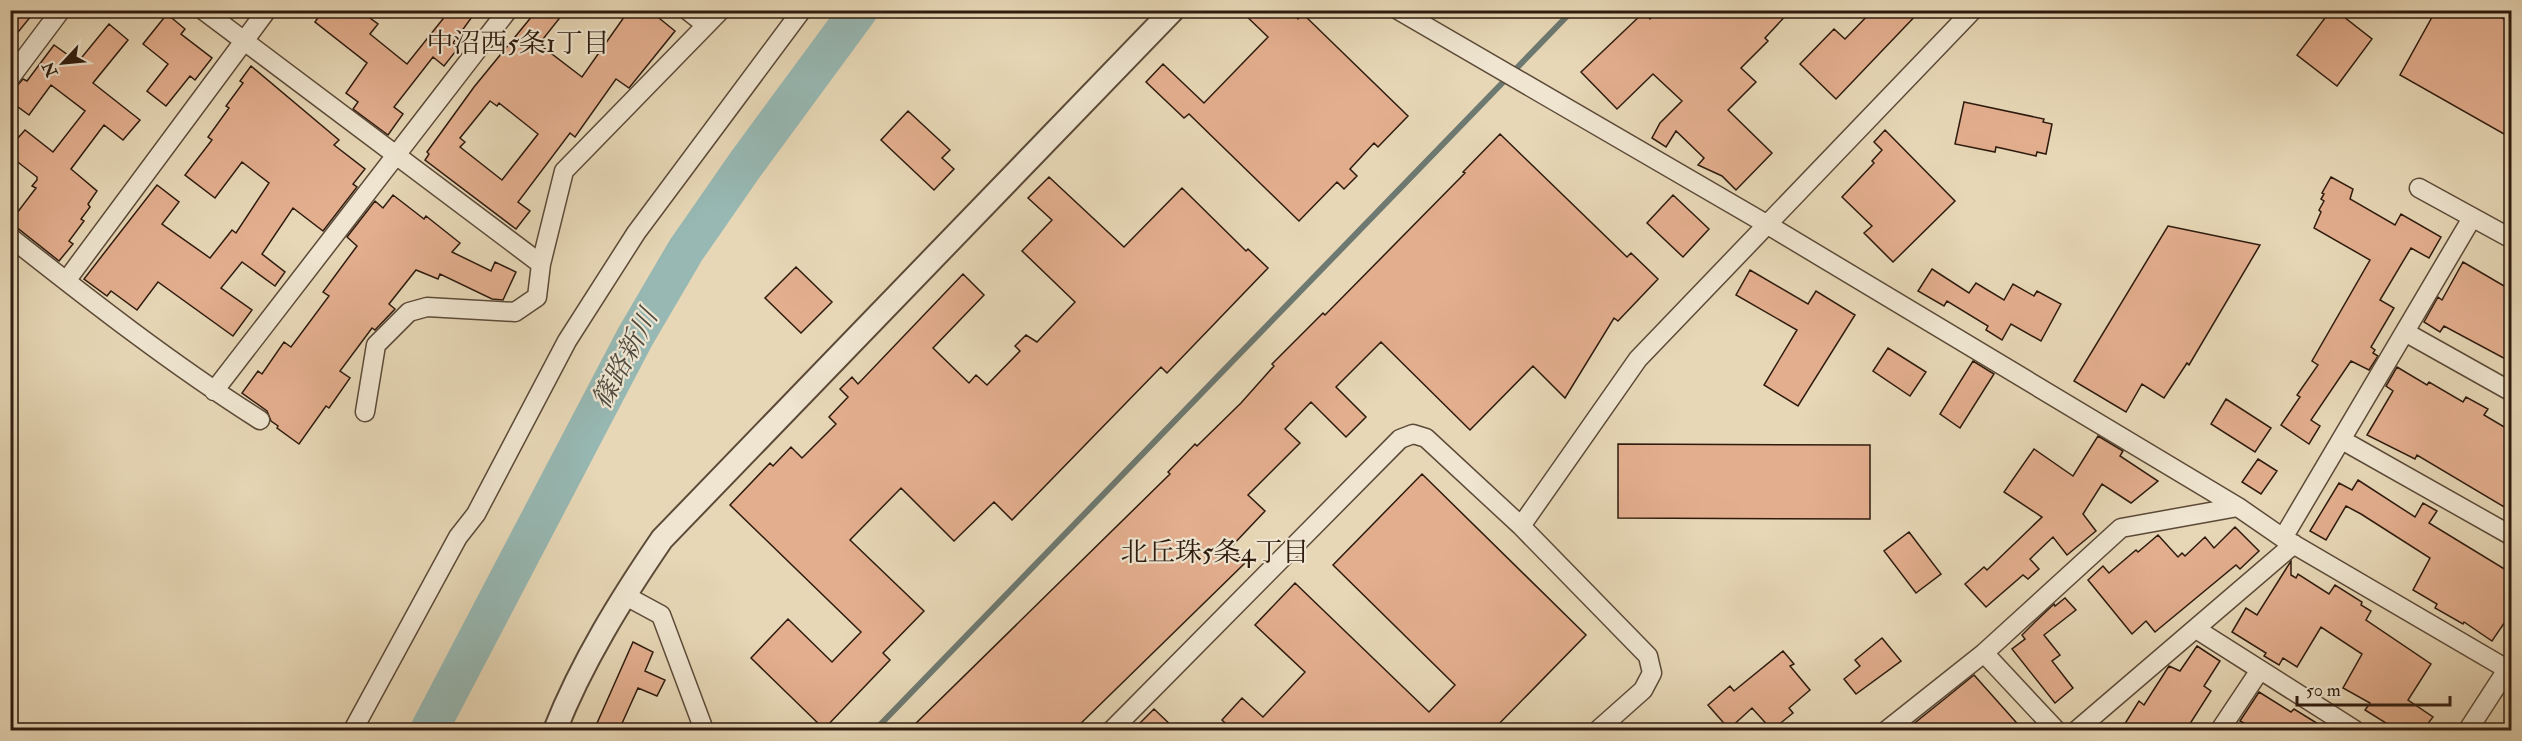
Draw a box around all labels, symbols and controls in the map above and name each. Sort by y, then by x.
district label: 中沼西5条1丁目 [426,27,610,60]
north arrow [33,33,93,93]
text: N [38,58,63,81]
water label: 篠路新川 [585,301,666,414]
district label: 北丘珠5条4丁目 [1121,536,1309,569]
scale bar [2297,669,2450,707]
text: 50 m [2306,679,2341,702]

